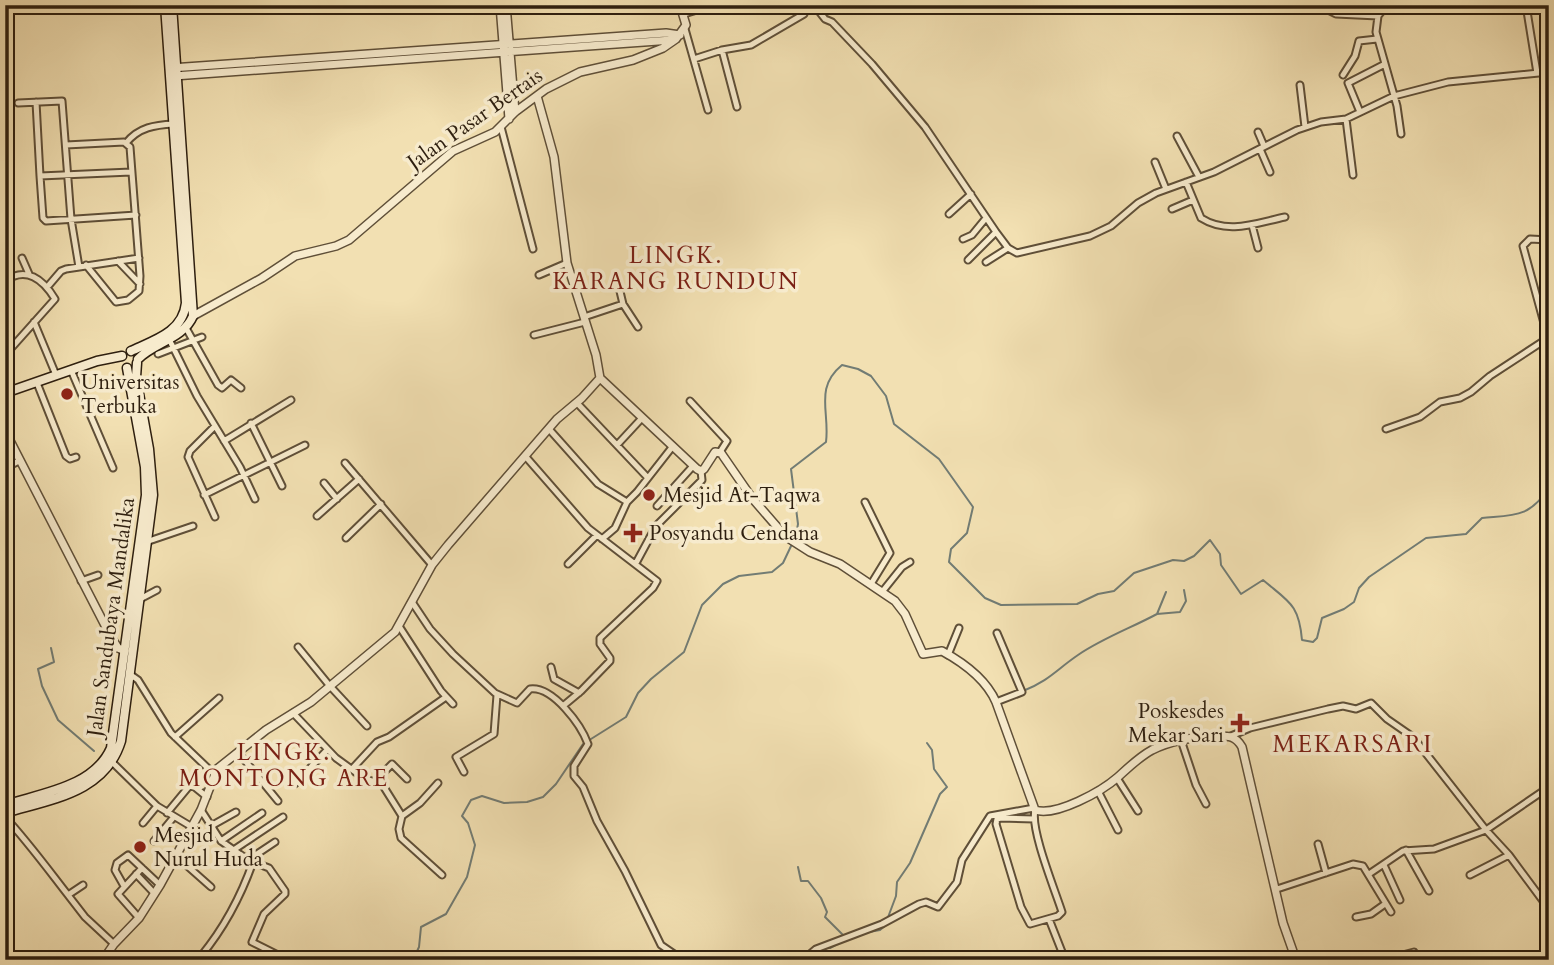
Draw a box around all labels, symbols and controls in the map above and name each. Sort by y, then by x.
street label: Jalan Pasar Bertais [399,61,549,178]
district label: LINGK. KARANG RUNDUN [552,240,800,297]
place label: Universitas Terbuka [81,368,179,421]
marker: Universitas Terbuka [59,386,75,402]
place label: Mesjid At-Taqwa [663,481,821,510]
marker: Mesjid At-Taqwa [641,487,657,503]
street label: Jalan Sandubaya Mandalika [79,496,142,741]
place label: Posyandu Cendana [649,519,819,548]
marker: Posyandu Cendana [623,523,643,543]
place label: Poskesdes Mekar Sari [1128,697,1224,750]
marker: Poskesdes Mekar Sari [1230,713,1250,733]
district label: MEKARSARI [1273,728,1433,761]
district label: LINGK. MONTONG ARE [179,737,389,794]
place label: Mesjid Nurul Huda [154,821,263,874]
marker: Mesjid Nurul Huda [132,839,148,855]

